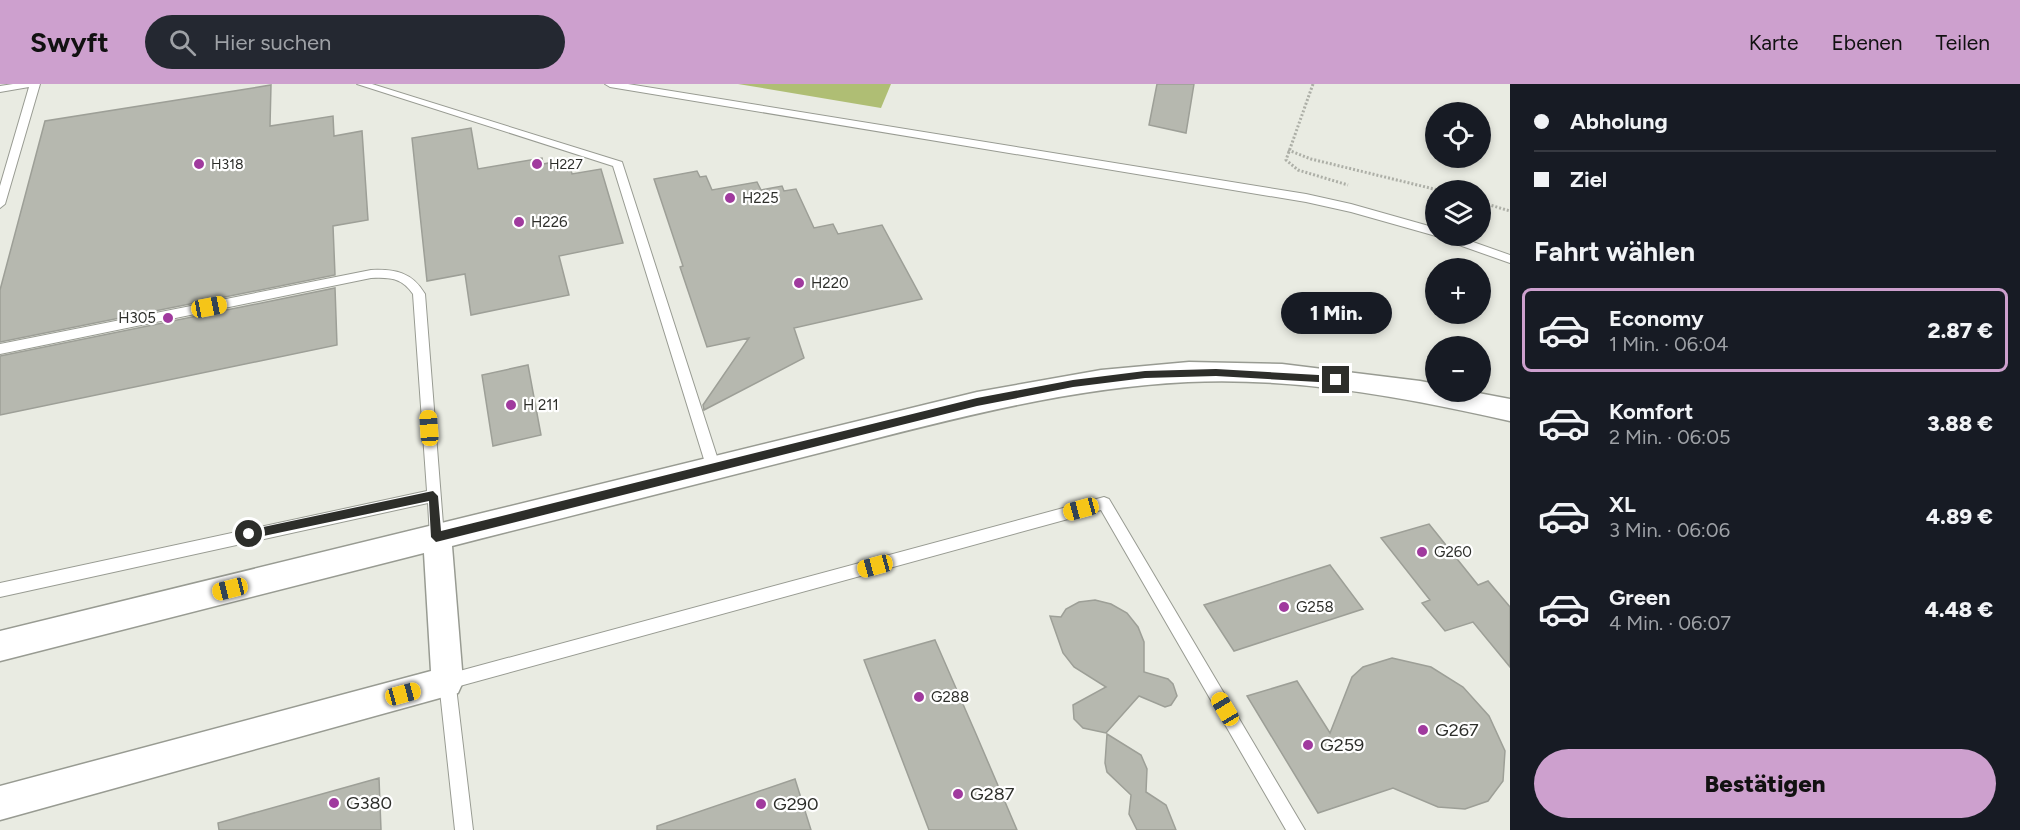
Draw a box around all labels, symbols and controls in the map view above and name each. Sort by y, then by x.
search box [145,15,565,69]
text: Swyft [30,25,109,59]
icon: search [166,26,199,59]
text: Hier suchen [214,29,331,56]
text: Karte [1749,30,1798,55]
text: Ebenen [1831,30,1903,55]
text: Teilen [1936,30,1990,55]
map controls [1425,102,1491,402]
button: locate [1425,102,1491,168]
text: Abholung [1570,108,1668,135]
place label: H318 [211,156,244,173]
place label: H227 [549,156,583,173]
marker: H318 [192,157,206,171]
marker: H227 [530,157,544,171]
text: Ziel [1570,166,1607,193]
button: layers [1425,180,1491,246]
place label: H225 [742,189,779,207]
marker: H225 [723,191,737,205]
place label: H226 [531,213,568,231]
marker: H226 [512,215,526,229]
text: Fahrt wählen [1534,235,1695,268]
button: + [1425,258,1491,324]
place label: H220 [811,274,849,292]
marker: H220 [792,276,806,290]
callout: 1 Min. [1280,293,1392,335]
car [190,295,228,319]
text: 1 Min. [1310,301,1363,325]
icon: car [1537,303,1591,357]
text: Economy [1609,305,1704,332]
place label: H305 [118,309,156,327]
marker: H305 [161,311,175,325]
text: 2.87 € [1928,317,1993,344]
text: 1 Min. · 06:04 [1609,332,1728,356]
button: − [1425,336,1491,402]
route end [1322,366,1349,393]
place label: H 211 [523,396,559,414]
icon: car [1537,396,1591,450]
marker: H 211 [504,398,518,412]
text: Komfort [1609,398,1693,425]
car [419,409,439,447]
text: 3.88 € [1927,410,1993,437]
text: 2 Min. · 06:05 [1609,425,1730,449]
icon: car [1537,489,1591,543]
text: XL [1609,491,1636,518]
car [1061,496,1101,522]
text: 4.89 € [1926,503,1993,530]
text: 3 Min. · 06:06 [1609,518,1730,542]
route start [235,520,262,547]
place label: G260 [1434,543,1472,561]
marker: G260 [1415,545,1429,559]
car [855,553,895,579]
car [210,576,250,602]
icon: car [1537,582,1591,636]
text: Green [1609,584,1671,611]
text: 4.48 € [1925,596,1993,623]
place label: G258 [1296,598,1334,616]
marker: G258 [1277,600,1291,614]
text: 4 Min. · 06:07 [1609,611,1731,635]
car [383,681,423,707]
place label: G288 [931,688,969,706]
car [1208,689,1242,729]
marker: G288 [912,690,926,704]
place label: G267 [1435,719,1479,741]
marker: G267 [1416,723,1430,737]
place label: G259 [1320,734,1364,756]
marker: G259 [1301,738,1315,752]
button: Bestätigen [1534,749,1996,818]
place label: G287 [970,783,1015,805]
marker: G287 [951,787,965,801]
place label: G380 [346,792,392,814]
place label: G290 [773,793,818,815]
marker: G380 [327,796,341,810]
marker: G290 [754,797,768,811]

